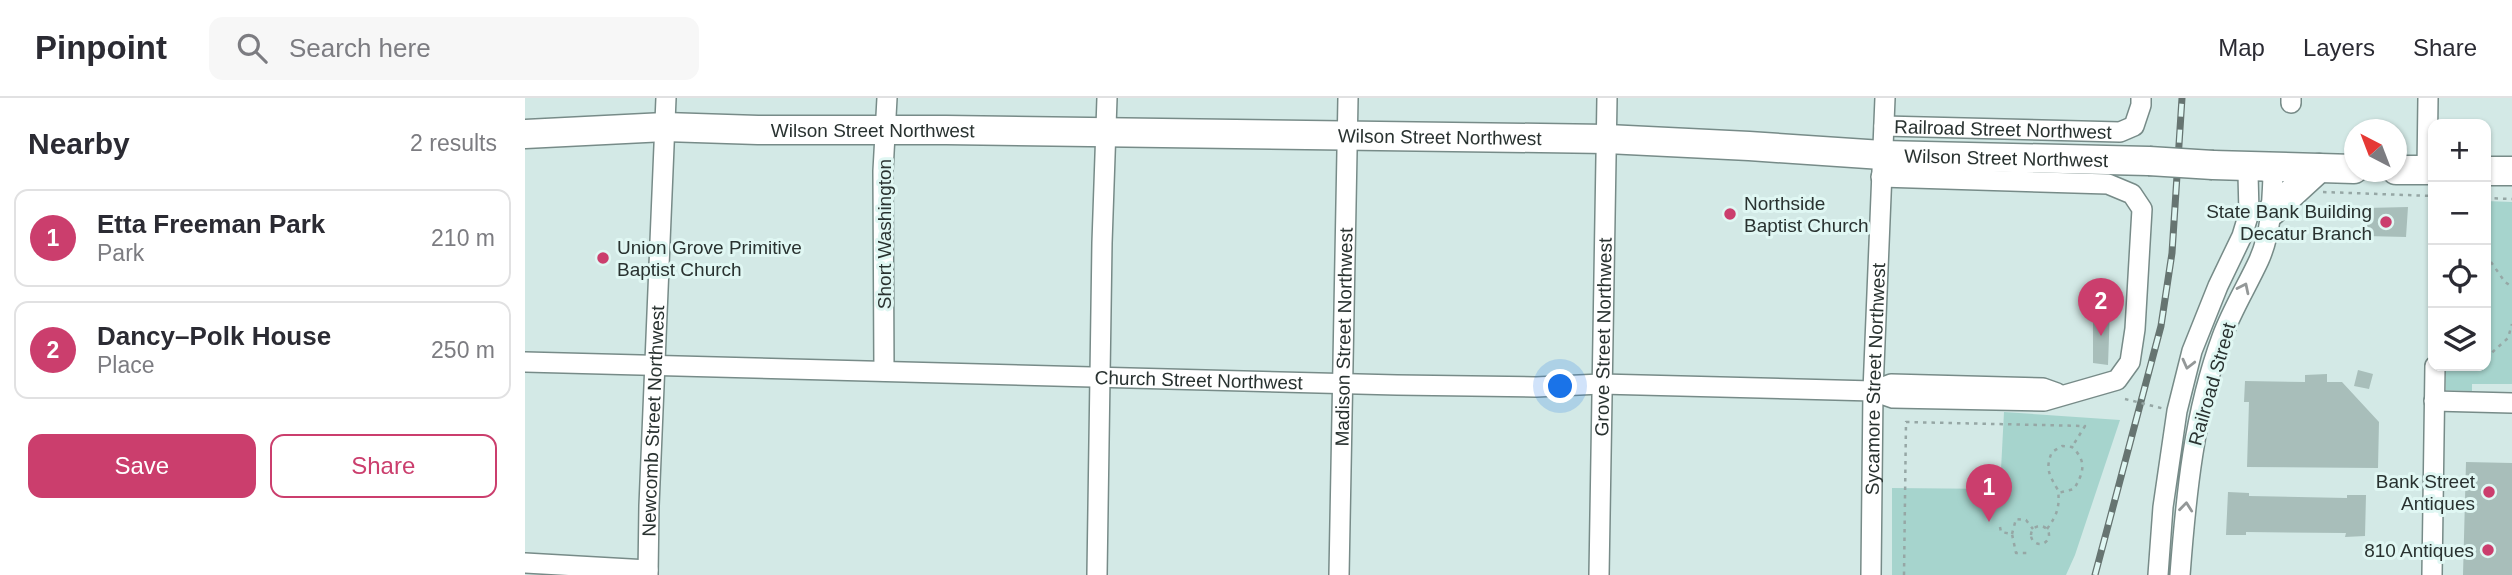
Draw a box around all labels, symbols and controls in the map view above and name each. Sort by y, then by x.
search box [209,17,699,80]
text: Pinpoint [35,29,167,66]
icon: search [233,29,271,67]
text: Search here [289,33,431,63]
text: Map [2218,34,2265,61]
text: Layers [2303,34,2375,61]
text: Share [2413,34,2477,61]
street label: Railroad Street Northwest [1894,116,2113,142]
north arrow [2344,119,2407,182]
map controls [2428,119,2491,371]
button: + [2428,119,2491,182]
street label: Wilson Street Northwest [771,120,976,141]
street label: Wilson Street Northwest [1338,125,1543,149]
text: Nearby [28,127,130,160]
text: 2 results [410,130,497,156]
street label: Wilson Street Northwest [1904,145,2109,171]
street label: Short Washington [874,159,895,309]
button: − [2428,182,2491,245]
place label: Northside Baptist Church [1744,193,1869,236]
place label: State Bank Building Decatur Branch [2206,201,2372,244]
marker: Northside Baptist Church [1722,206,1738,222]
text: Etta Freeman Park [97,209,325,239]
marker: State Bank Building Decatur Branch [2378,214,2394,230]
text: 1 [47,225,59,251]
text: 210 m [431,225,495,251]
street label: Madison Street Northwest [1331,227,1356,447]
place label: Union Grove Primitive Baptist Church [617,237,802,280]
street label: Grove Street Northwest [1591,237,1615,437]
text: Park [97,240,144,266]
button: locate [2428,245,2491,308]
marker: Union Grove Primitive Baptist Church [595,250,611,266]
street label: Sycamore Street Northwest [1861,262,1889,495]
pin: 2 [2078,278,2124,336]
one-way arrow [2235,283,2249,295]
street label: Newcomb Street Northwest [638,304,668,537]
button: layers [2428,308,2491,371]
street label: Railroad Street [2184,320,2240,448]
text: Dancy–Polk House [97,321,331,351]
text: 2 [47,337,59,363]
text: 250 m [431,337,495,363]
text: Place [97,352,155,378]
one-way arrow [2182,357,2196,369]
street label: Church Street Northwest [1094,367,1304,393]
your location [1543,369,1577,403]
button: Save [28,434,256,498]
button: Share [270,434,497,498]
pin: 1 [1966,464,2012,522]
place label: Bank Street Antiques [2376,471,2476,514]
marker: Bank Street Antiques [2481,484,2497,500]
one-way arrow [2178,501,2193,512]
place label: 810 Antiques [2364,540,2474,561]
marker: 810 Antiques [2480,542,2496,558]

